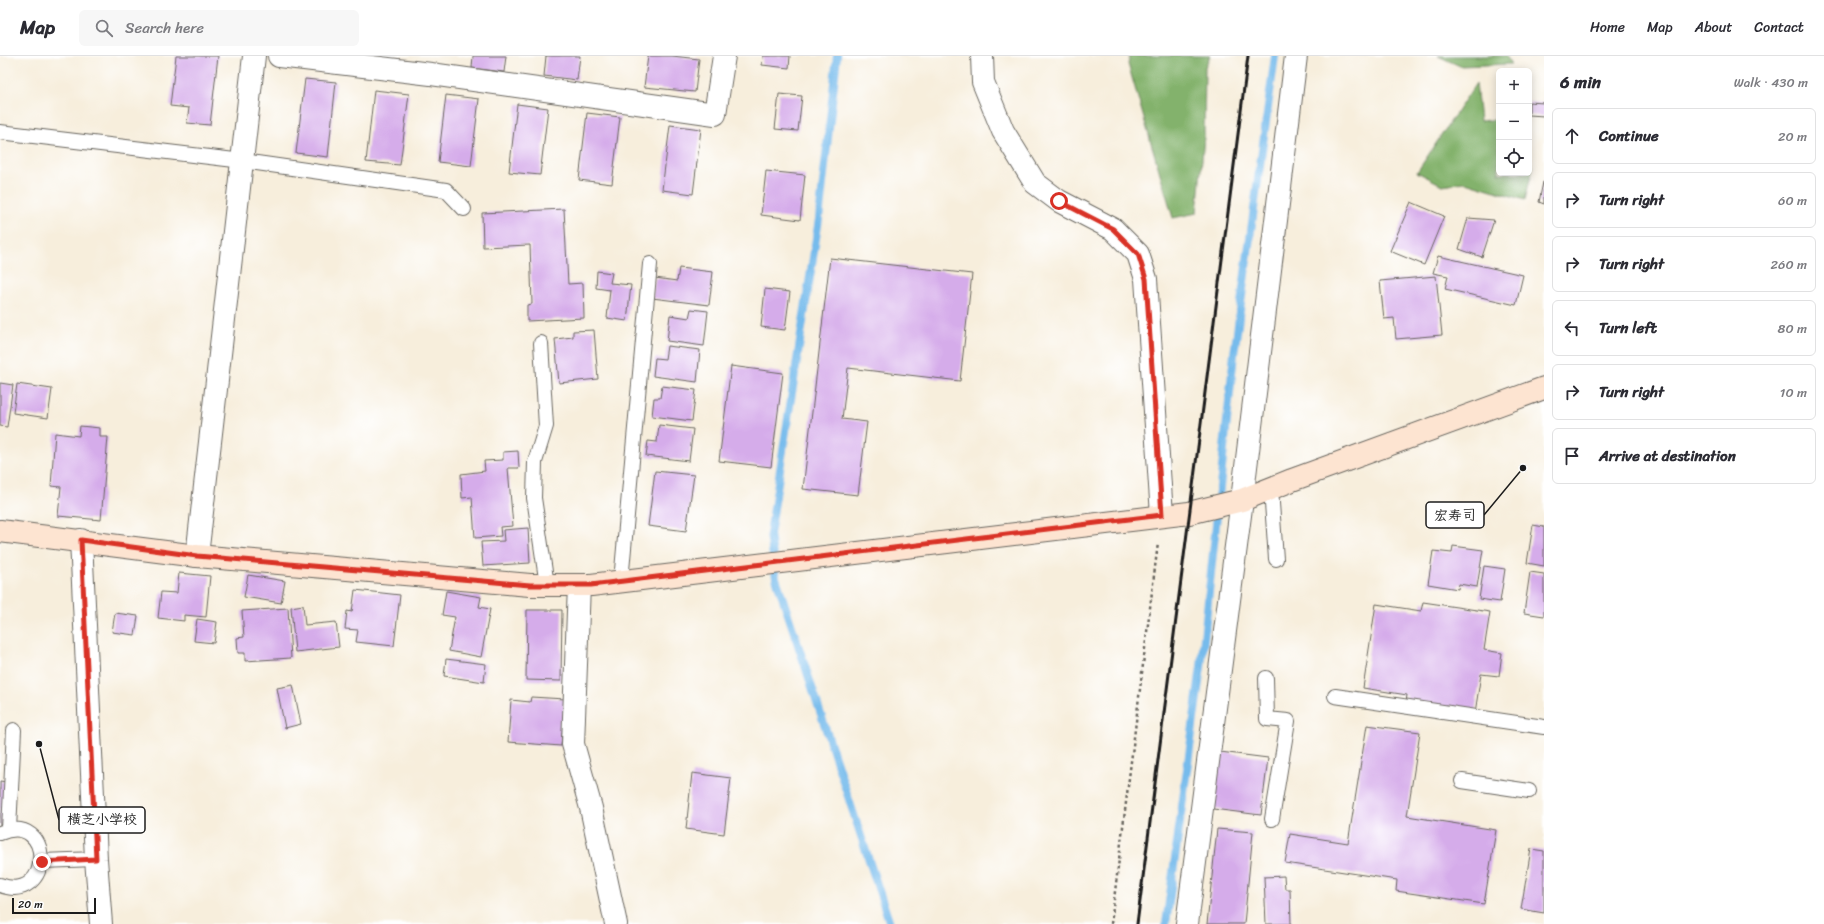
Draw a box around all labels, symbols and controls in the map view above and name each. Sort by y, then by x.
search box [79,10,359,46]
text: Map [20,11,55,44]
text: Search here [125,15,204,41]
text: Home [1590,15,1625,40]
text: Map [1647,15,1673,40]
text: About [1695,15,1732,40]
text: Contact [1754,15,1804,40]
icon: search [93,17,115,39]
text: 6 min [1560,67,1601,97]
map controls [1496,68,1532,176]
button: + [1496,68,1532,104]
text: Walk · 430 m [1734,71,1808,94]
button: − [1496,104,1532,140]
text: Continue [1599,123,1659,149]
icon: ahead [1561,125,1583,147]
text: 20 m [1778,125,1807,148]
button: locate [1496,140,1532,176]
text: Turn right [1599,187,1664,213]
icon: right [1561,189,1583,211]
text: 60 m [1778,189,1807,212]
route start [1050,192,1068,210]
text: Turn right [1599,251,1664,277]
icon: right [1561,253,1583,275]
text: 260 m [1771,253,1807,276]
text: Turn left [1599,315,1657,341]
icon: left [1561,317,1583,339]
text: 80 m [1778,317,1807,340]
text: Turn right [1599,379,1664,405]
icon: right [1561,381,1583,403]
text: 10 m [1780,381,1807,404]
text: Arrive at destination [1599,443,1736,469]
icon: arrive [1561,445,1583,467]
callout: 宏寿司 [1426,502,1484,528]
text: 宏寿司 [1434,503,1476,528]
callout: 横芝小学校 [59,807,145,833]
text: 横芝小学校 [67,807,137,832]
route end [33,853,51,871]
text: 20 m [18,895,43,914]
scale bar [12,896,96,915]

